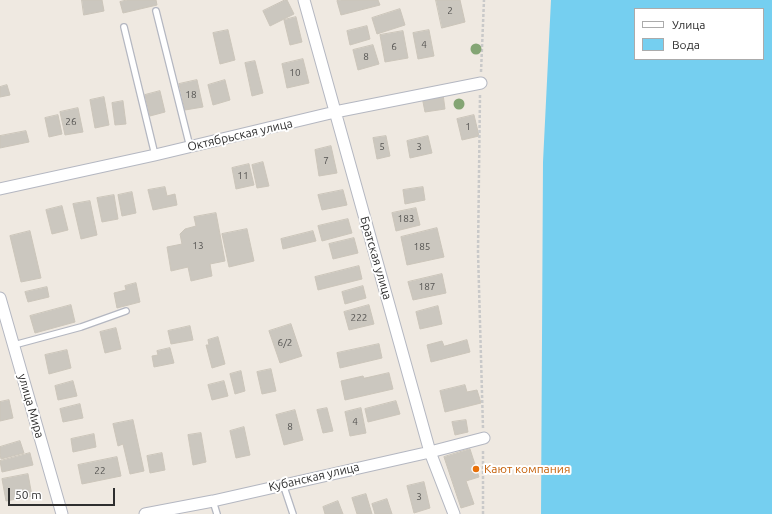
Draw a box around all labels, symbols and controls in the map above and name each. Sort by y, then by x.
house number: 2 [447,5,453,17]
legend [634,8,764,60]
text: Улица [672,18,705,31]
text: Вода [672,38,700,51]
house number: 4 [421,39,427,51]
house number: 6 [391,41,397,53]
house number: 8 [363,51,369,63]
house number: 10 [289,67,301,79]
house number: 18 [185,89,197,101]
house number: 26 [65,116,77,128]
street label: Октябрьская улица [186,116,294,154]
house number: 1 [465,121,471,133]
house number: 5 [379,141,385,153]
house number: 3 [416,141,422,153]
house number: 7 [323,155,329,167]
house number: 11 [237,170,249,182]
house number: 183 [398,213,414,225]
street label: Братская улица [357,215,395,301]
house number: 13 [192,240,204,252]
house number: 185 [414,241,430,253]
house number: 187 [419,281,435,293]
house number: 222 [351,312,367,324]
house number: 6/2 [278,337,292,349]
street label: улица Мира [15,372,47,440]
house number: 4 [352,416,358,428]
house number: 8 [287,421,293,433]
street label: Кубанская улица [267,460,361,494]
place label: Кают компания [484,462,570,476]
marker: Кают компания [471,464,481,474]
house number: 22 [94,465,106,477]
scale bar [10,480,117,506]
text: 50 m [15,488,42,501]
house number: 3 [416,491,422,503]

